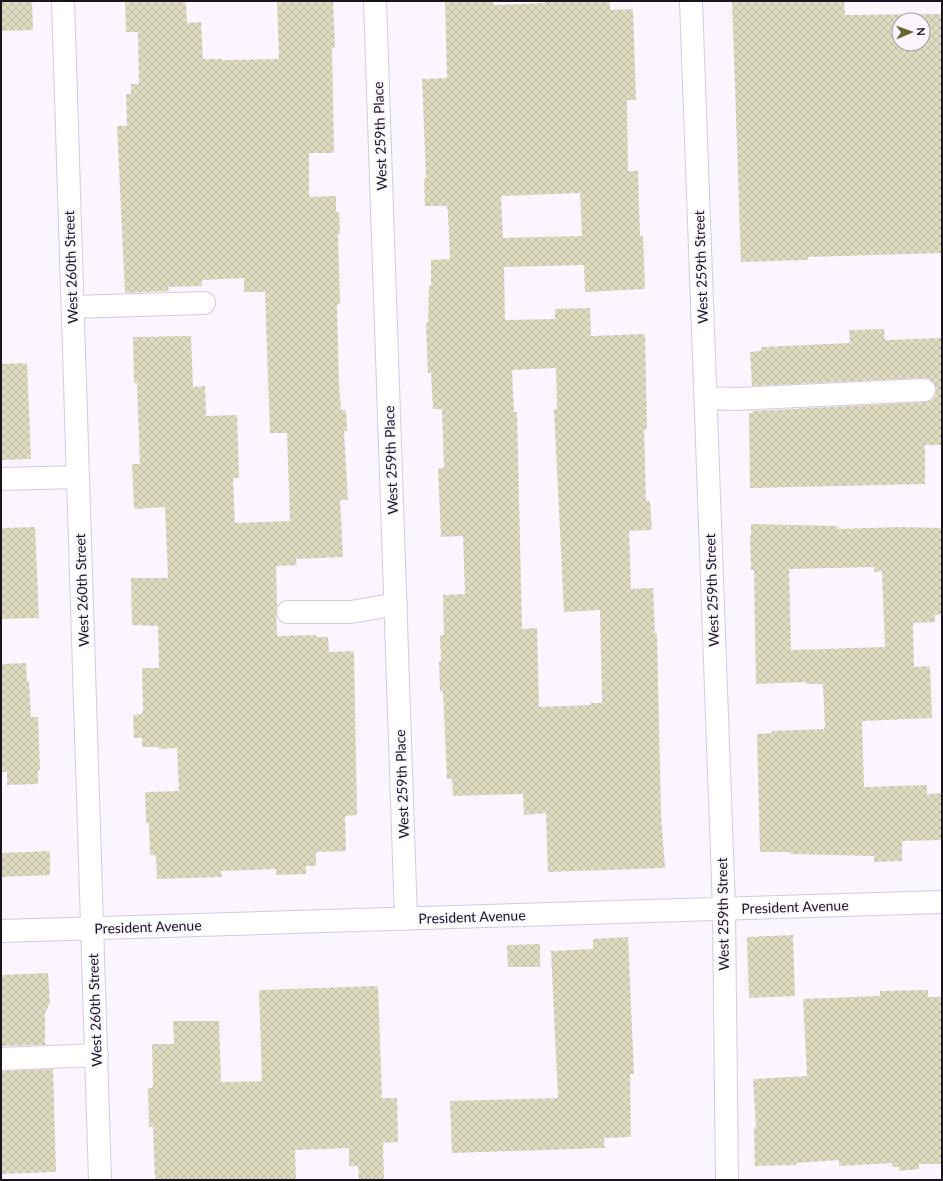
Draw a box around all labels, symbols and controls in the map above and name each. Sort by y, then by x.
north arrow [891,12,931,52]
text: N [915,27,928,36]
street label: West 259th Place [369,81,390,191]
street label: West 260th Street [60,210,81,324]
street label: West 259th Street [690,210,711,324]
street label: West 259th Place [380,405,401,515]
street label: West 260th Street [71,533,92,647]
street label: West 259th Street [701,533,722,647]
street label: West 259th Place [391,729,412,839]
street label: West 259th Street [713,857,732,971]
street label: President Avenue [741,896,849,917]
street label: President Avenue [418,906,526,927]
street label: President Avenue [94,916,202,937]
street label: West 260th Street [84,953,105,1067]

